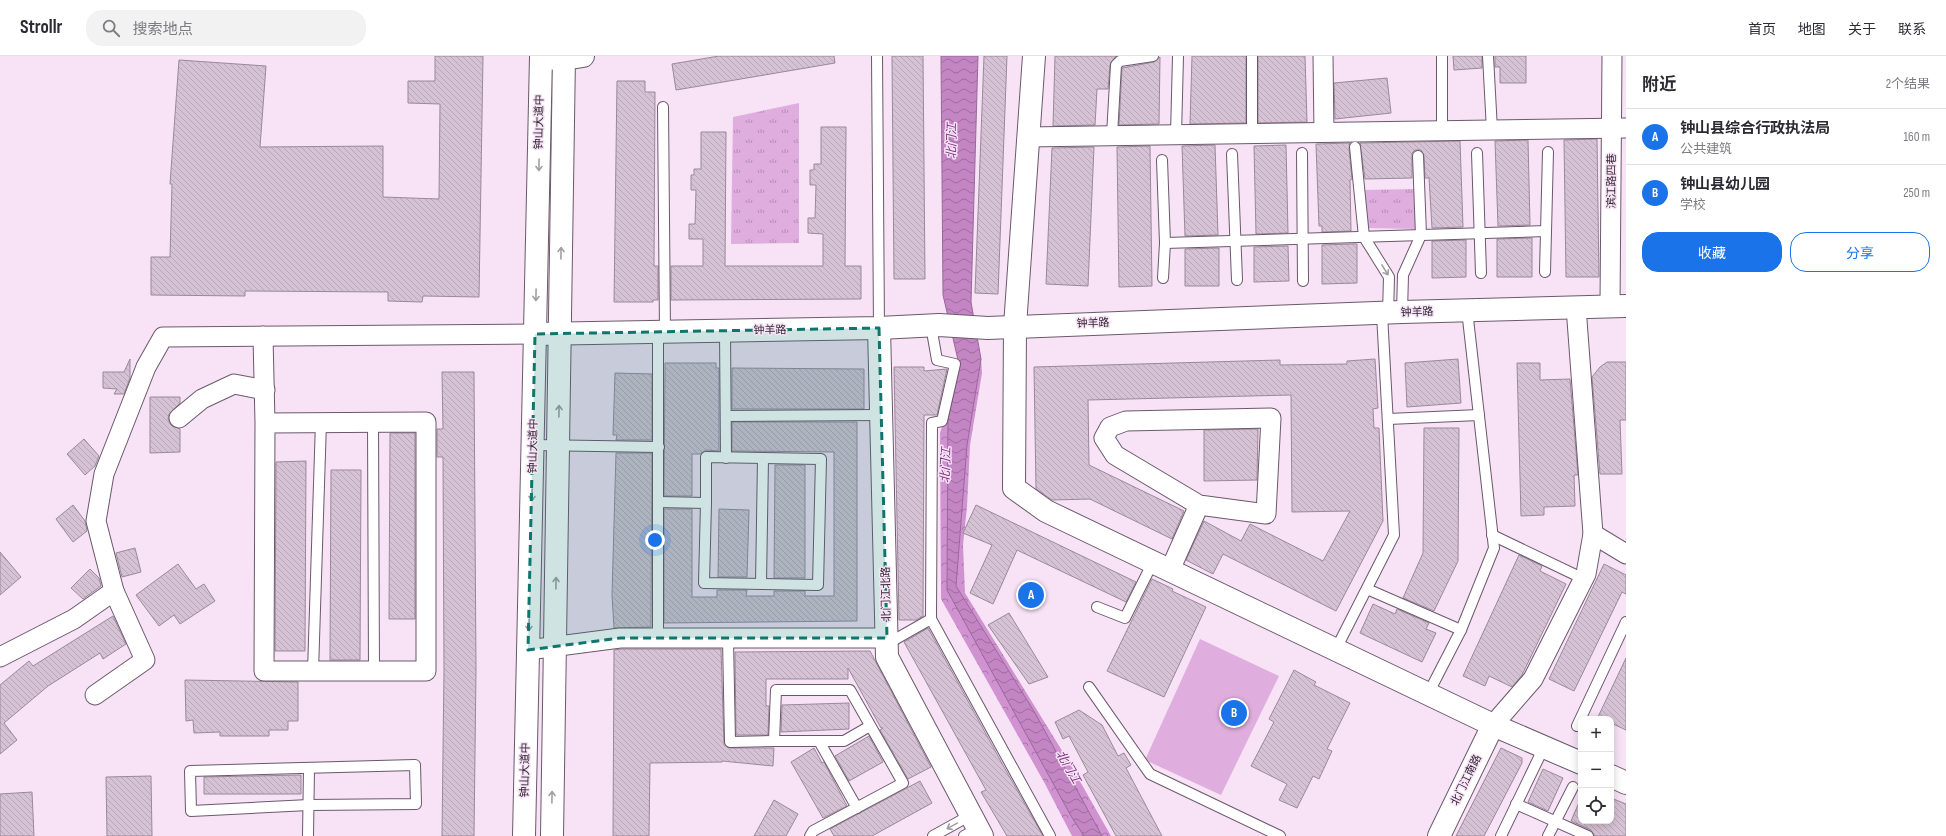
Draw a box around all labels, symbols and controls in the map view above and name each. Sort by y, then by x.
search box [86,10,366,46]
text: Strollr [20,16,62,39]
icon: search [100,17,122,39]
text: 搜索地点 [132,20,192,39]
text: 首页 [1748,21,1776,38]
text: 地图 [1798,21,1826,38]
text: 关于 [1848,21,1876,38]
text: 联系 [1898,21,1926,38]
text: 附近 [1642,75,1676,95]
text: 2个结果 [1886,76,1930,92]
street label: 钟山大道中 [532,94,546,150]
text: 钟山县综合行政执法局 [1680,119,1830,138]
water label: 北门江 [944,121,960,159]
text: A [1652,129,1658,145]
text: 160 m [1904,129,1930,145]
text: 公共建筑 [1680,141,1732,157]
street label: 滨江路四巷 [1605,154,1618,209]
one-way arrow [535,158,542,171]
text: 钟山县幼儿园 [1680,175,1770,194]
text: B [1652,185,1658,201]
text: 250 m [1903,185,1930,201]
text: 学校 [1680,197,1706,213]
button: 收藏 [1642,232,1782,272]
button: 分享 [1790,232,1930,272]
one-way arrow [557,247,565,260]
one-way arrow [1381,264,1389,276]
one-way arrow [532,288,540,301]
street label: 钟羊路 [1400,305,1434,319]
street label: 钟羊路 [1076,316,1110,330]
street label: 钟羊路 [753,323,787,337]
one-way arrow [555,405,563,418]
street label: 钟山大道中 [526,418,540,474]
water label: 北门江 [938,445,954,483]
one-way arrow [528,488,535,501]
your location [645,530,665,550]
street label: 北门江北路 [879,566,893,622]
one-way arrow [552,577,560,590]
pin: A [1018,580,1044,610]
one-way arrow [525,618,532,631]
pin: B [1221,698,1247,728]
map controls [1578,716,1614,824]
button: + [1578,716,1614,752]
street label: 钟山大道中 [518,742,532,798]
water label: 北门江 [1053,748,1084,788]
street label: 北门江南路 [1448,752,1484,808]
button: − [1578,752,1614,788]
button: locate [1578,788,1614,824]
one-way arrow [548,791,556,804]
one-way arrow [946,822,958,830]

